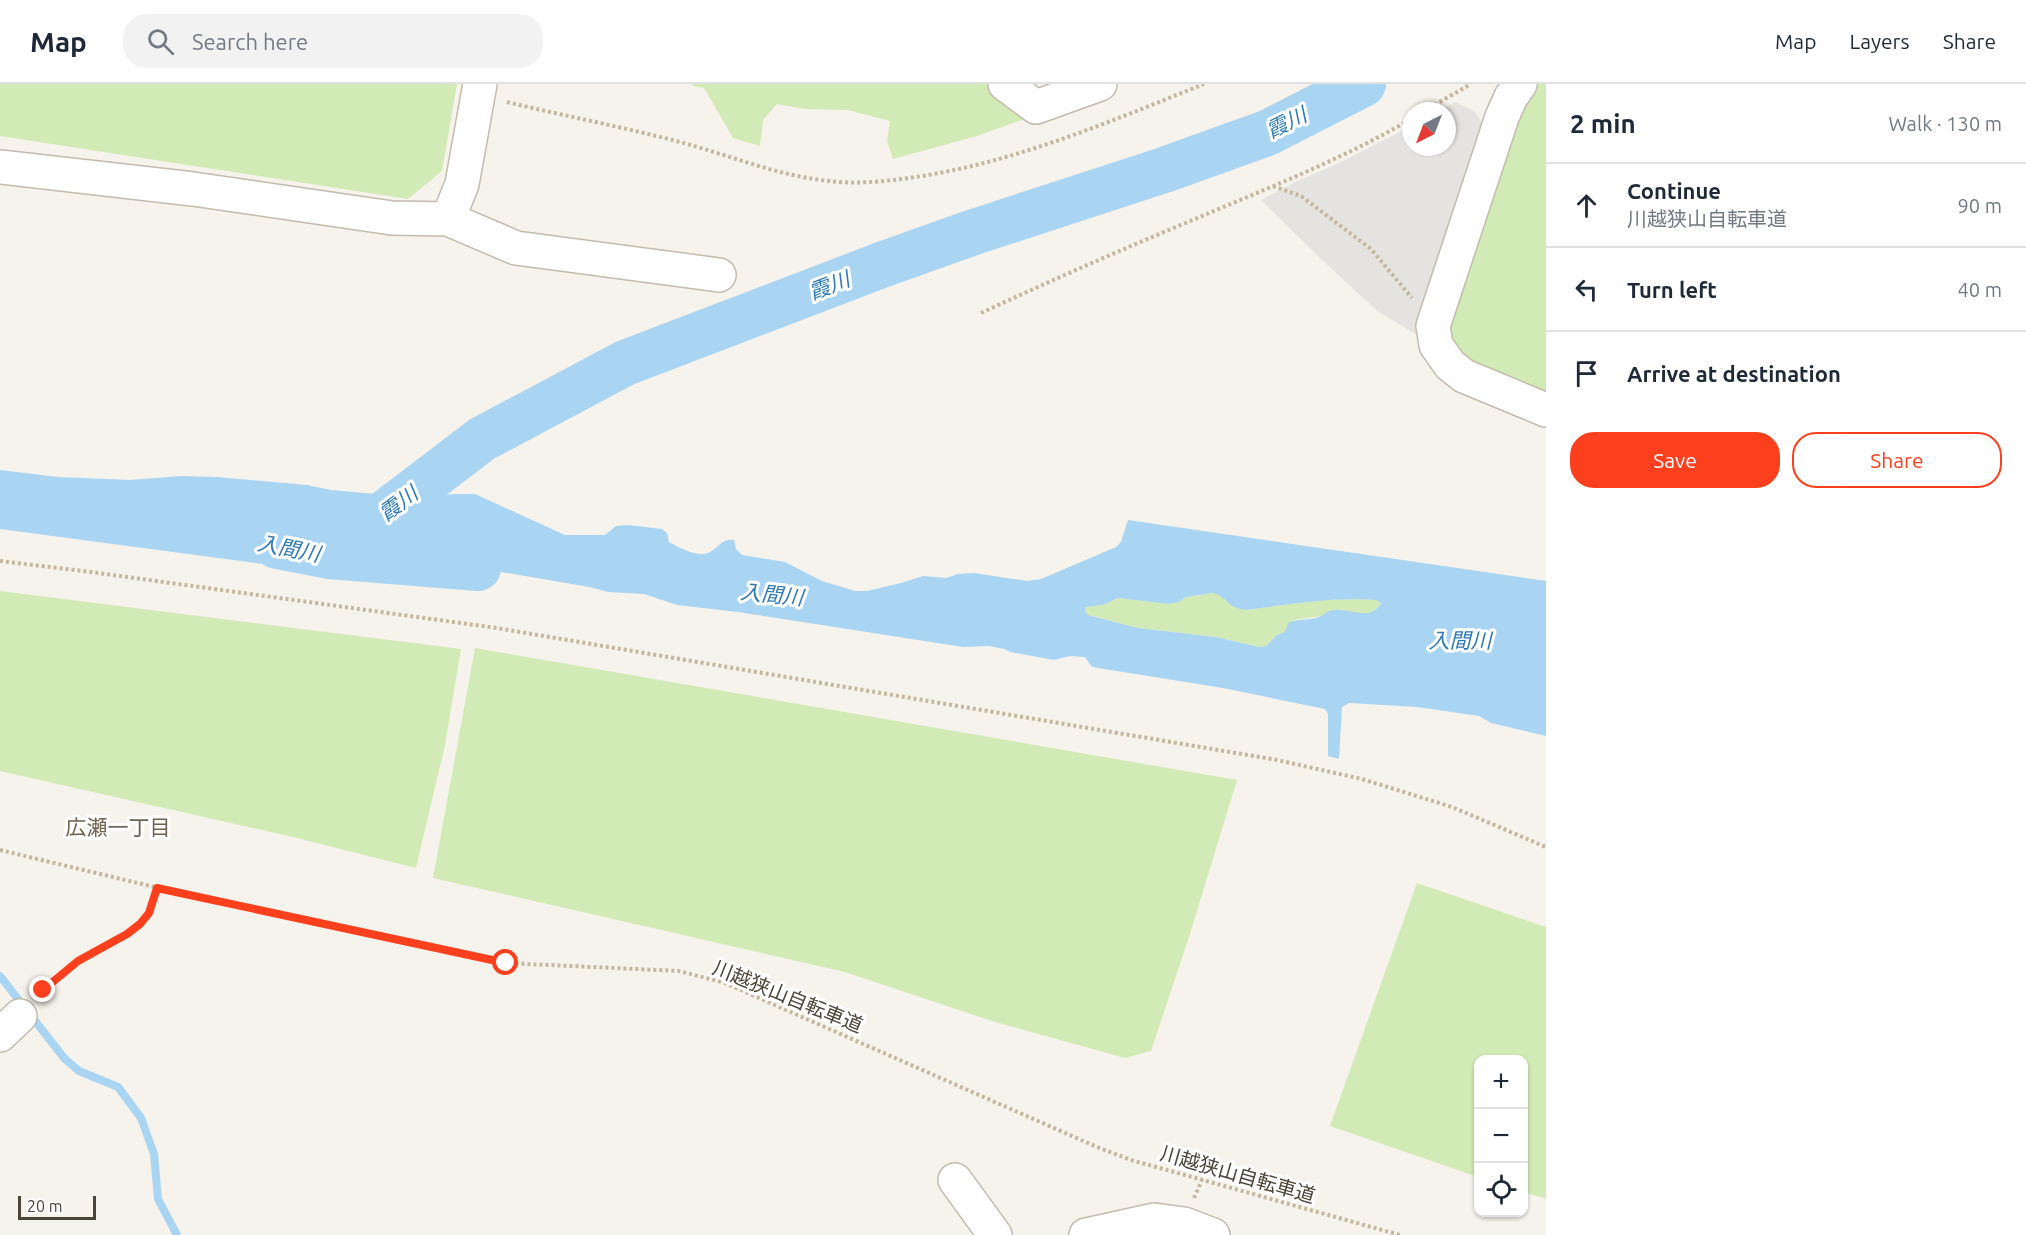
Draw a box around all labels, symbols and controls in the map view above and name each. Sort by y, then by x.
search box [123,14,543,68]
icon: search [144,25,177,58]
text: Map [30,26,87,57]
text: Search here [192,29,308,54]
text: Map [1775,29,1816,53]
text: Layers [1849,29,1910,53]
text: Share [1943,29,1996,53]
water label: 霞川 [1262,101,1312,142]
north arrow [1402,102,1456,156]
text: 2 min [1570,109,1636,138]
text: Walk · 130 m [1889,112,2002,135]
text: Continue [1627,178,1721,203]
icon: ahead [1570,189,1603,222]
text: 90 m [1958,194,2002,217]
text: 川越狭山自転車道 [1627,207,1787,230]
water label: 霞川 [805,266,855,304]
icon: left [1570,273,1603,306]
text: Turn left [1627,277,1717,302]
text: 40 m [1958,278,2002,301]
icon: arrive [1570,357,1603,390]
text: Arrive at destination [1627,361,1841,386]
button: Save [1570,432,1780,488]
button: Share [1792,432,2002,488]
water label: 霞川 [374,480,424,525]
water label: 入間川 [256,530,324,566]
water label: 入間川 [739,579,807,609]
water label: 入間川 [1429,628,1493,652]
district label: 広瀬一丁目 [66,815,171,839]
route start [492,949,518,975]
street label: 川越狭山自転車道 [710,955,866,1037]
route end [29,976,55,1002]
map controls [1474,1055,1528,1217]
button: + [1474,1055,1528,1109]
button: − [1474,1109,1528,1163]
street label: 川越狭山自転車道 [1158,1141,1318,1207]
button: locate [1474,1163,1528,1217]
scale bar [18,1193,96,1220]
text: 20 m [27,1197,63,1215]

